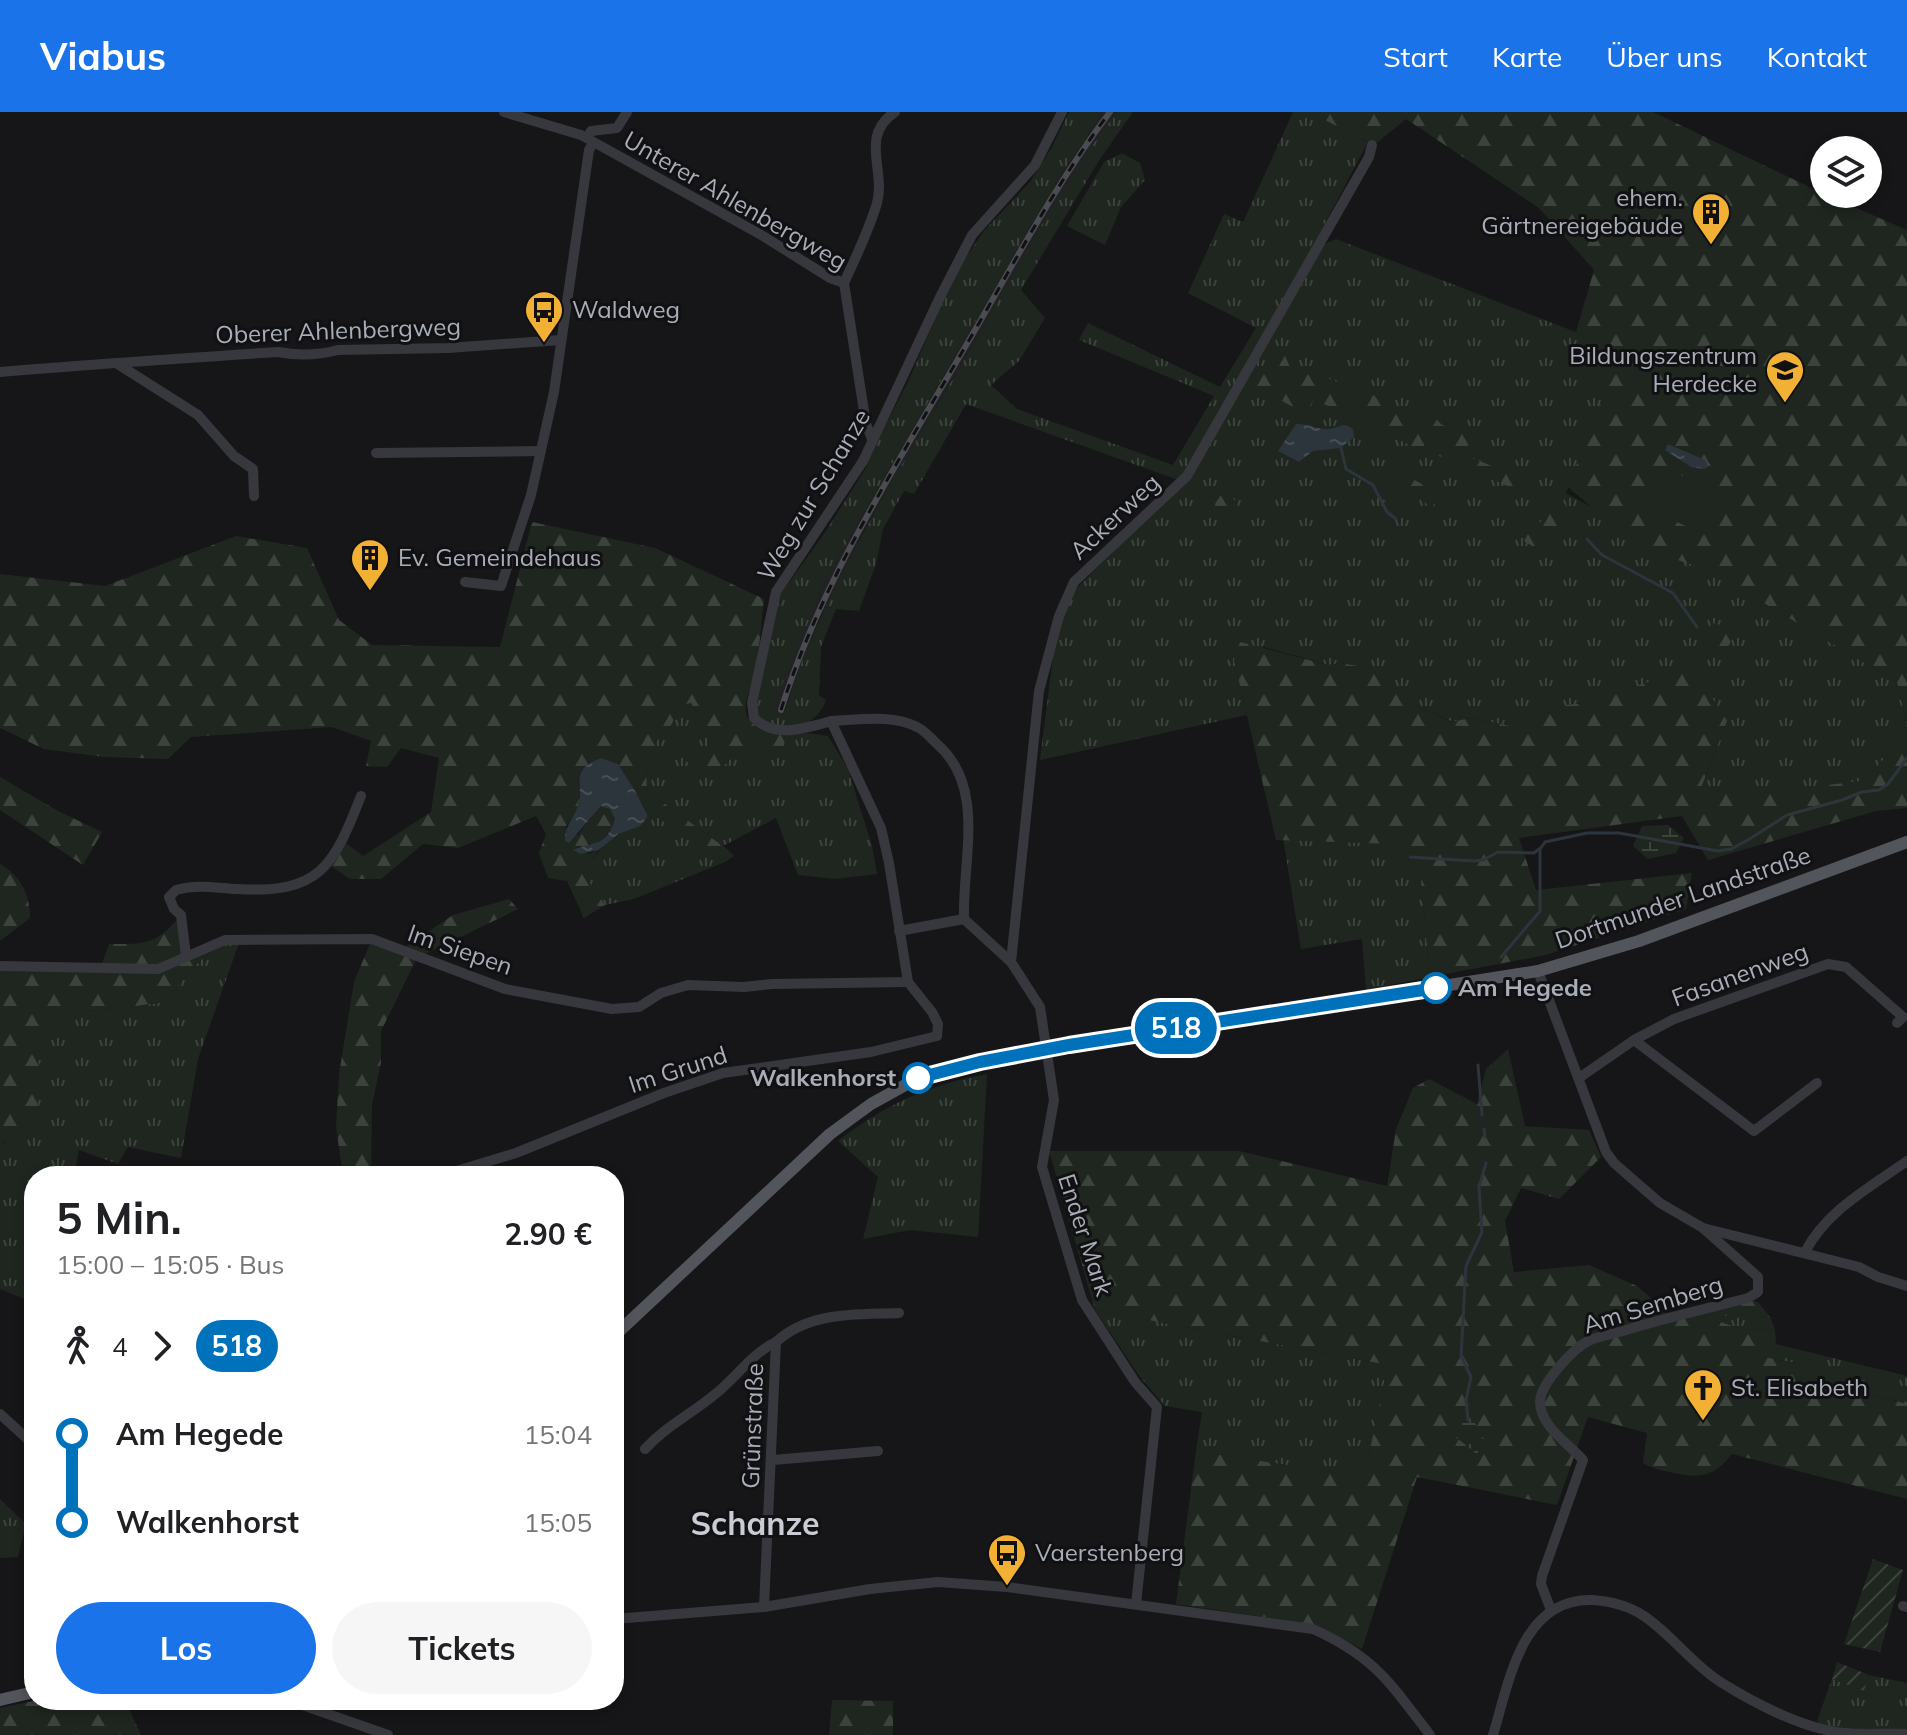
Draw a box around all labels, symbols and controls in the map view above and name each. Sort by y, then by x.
text: Viabus [40,32,166,80]
text: Start [1383,39,1448,74]
text: Karte [1492,39,1562,74]
text: Über uns [1606,39,1723,74]
text: Kontakt [1767,39,1867,74]
street label: Unterer Ahlenbergweg [619,124,852,276]
map controls [1810,136,1882,208]
button: layers [1810,136,1882,208]
place label: ehem. Gärtnereigebäude [1481,182,1683,240]
building icon: ehem. Gärtnereigebäude [1690,191,1732,246]
bus stop icon: Waldweg [523,289,565,344]
place label: Waldweg [572,294,680,324]
street label: Oberer Ahlenbergweg [215,311,461,349]
place label: Bildungszentrum Herdecke [1569,340,1757,398]
school or university icon: Bildungszentrum Herdecke [1764,349,1806,404]
street label: Weg zur Schanze [750,403,876,586]
street label: Ackerweg [1063,467,1166,565]
building icon: Ev. Gemeindehaus [349,537,391,592]
place label: Ev. Gemeindehaus [398,542,601,572]
street label: Dortmunder Landstraße [1551,839,1814,955]
street label: Im Siepen [404,917,517,981]
street label: Fasanenweg [1667,936,1812,1013]
place label: Am Hegede [1458,972,1592,1002]
marker: Am Hegede [1421,973,1451,1003]
line badge: 518 [1130,1002,1222,1054]
text: 518 [1151,1010,1201,1045]
street label: Im Grund [624,1039,731,1099]
place label: Walkenhorst [750,1062,896,1092]
marker: Walkenhorst [903,1063,933,1093]
street label: Ender Mark [1052,1170,1120,1300]
text: 5 Min. [56,1190,182,1245]
text: 2.90 € [504,1215,592,1253]
text: 15:00 – 15:05 · Bus [56,1248,285,1281]
street label: Am Semberg [1579,1269,1726,1340]
icon: walk [56,1324,100,1368]
icon: forward [140,1324,184,1368]
text: 518 [212,1328,262,1363]
text: 4 [112,1330,128,1363]
street label: Grünstraße [735,1363,769,1489]
church icon: St. Elisabeth [1682,1367,1724,1422]
place label: St. Elisabeth [1731,1372,1868,1402]
text: Am Hegede [116,1415,284,1453]
text: 15:04 [524,1418,592,1451]
text: Walkenhorst [116,1503,299,1541]
district label: Schanze [690,1503,820,1543]
text: 15:05 [524,1506,592,1539]
bus stop icon: Vaerstenberg [986,1532,1028,1587]
place label: Vaerstenberg [1035,1537,1184,1567]
button: Los [56,1602,316,1694]
button: Tickets [332,1602,592,1694]

